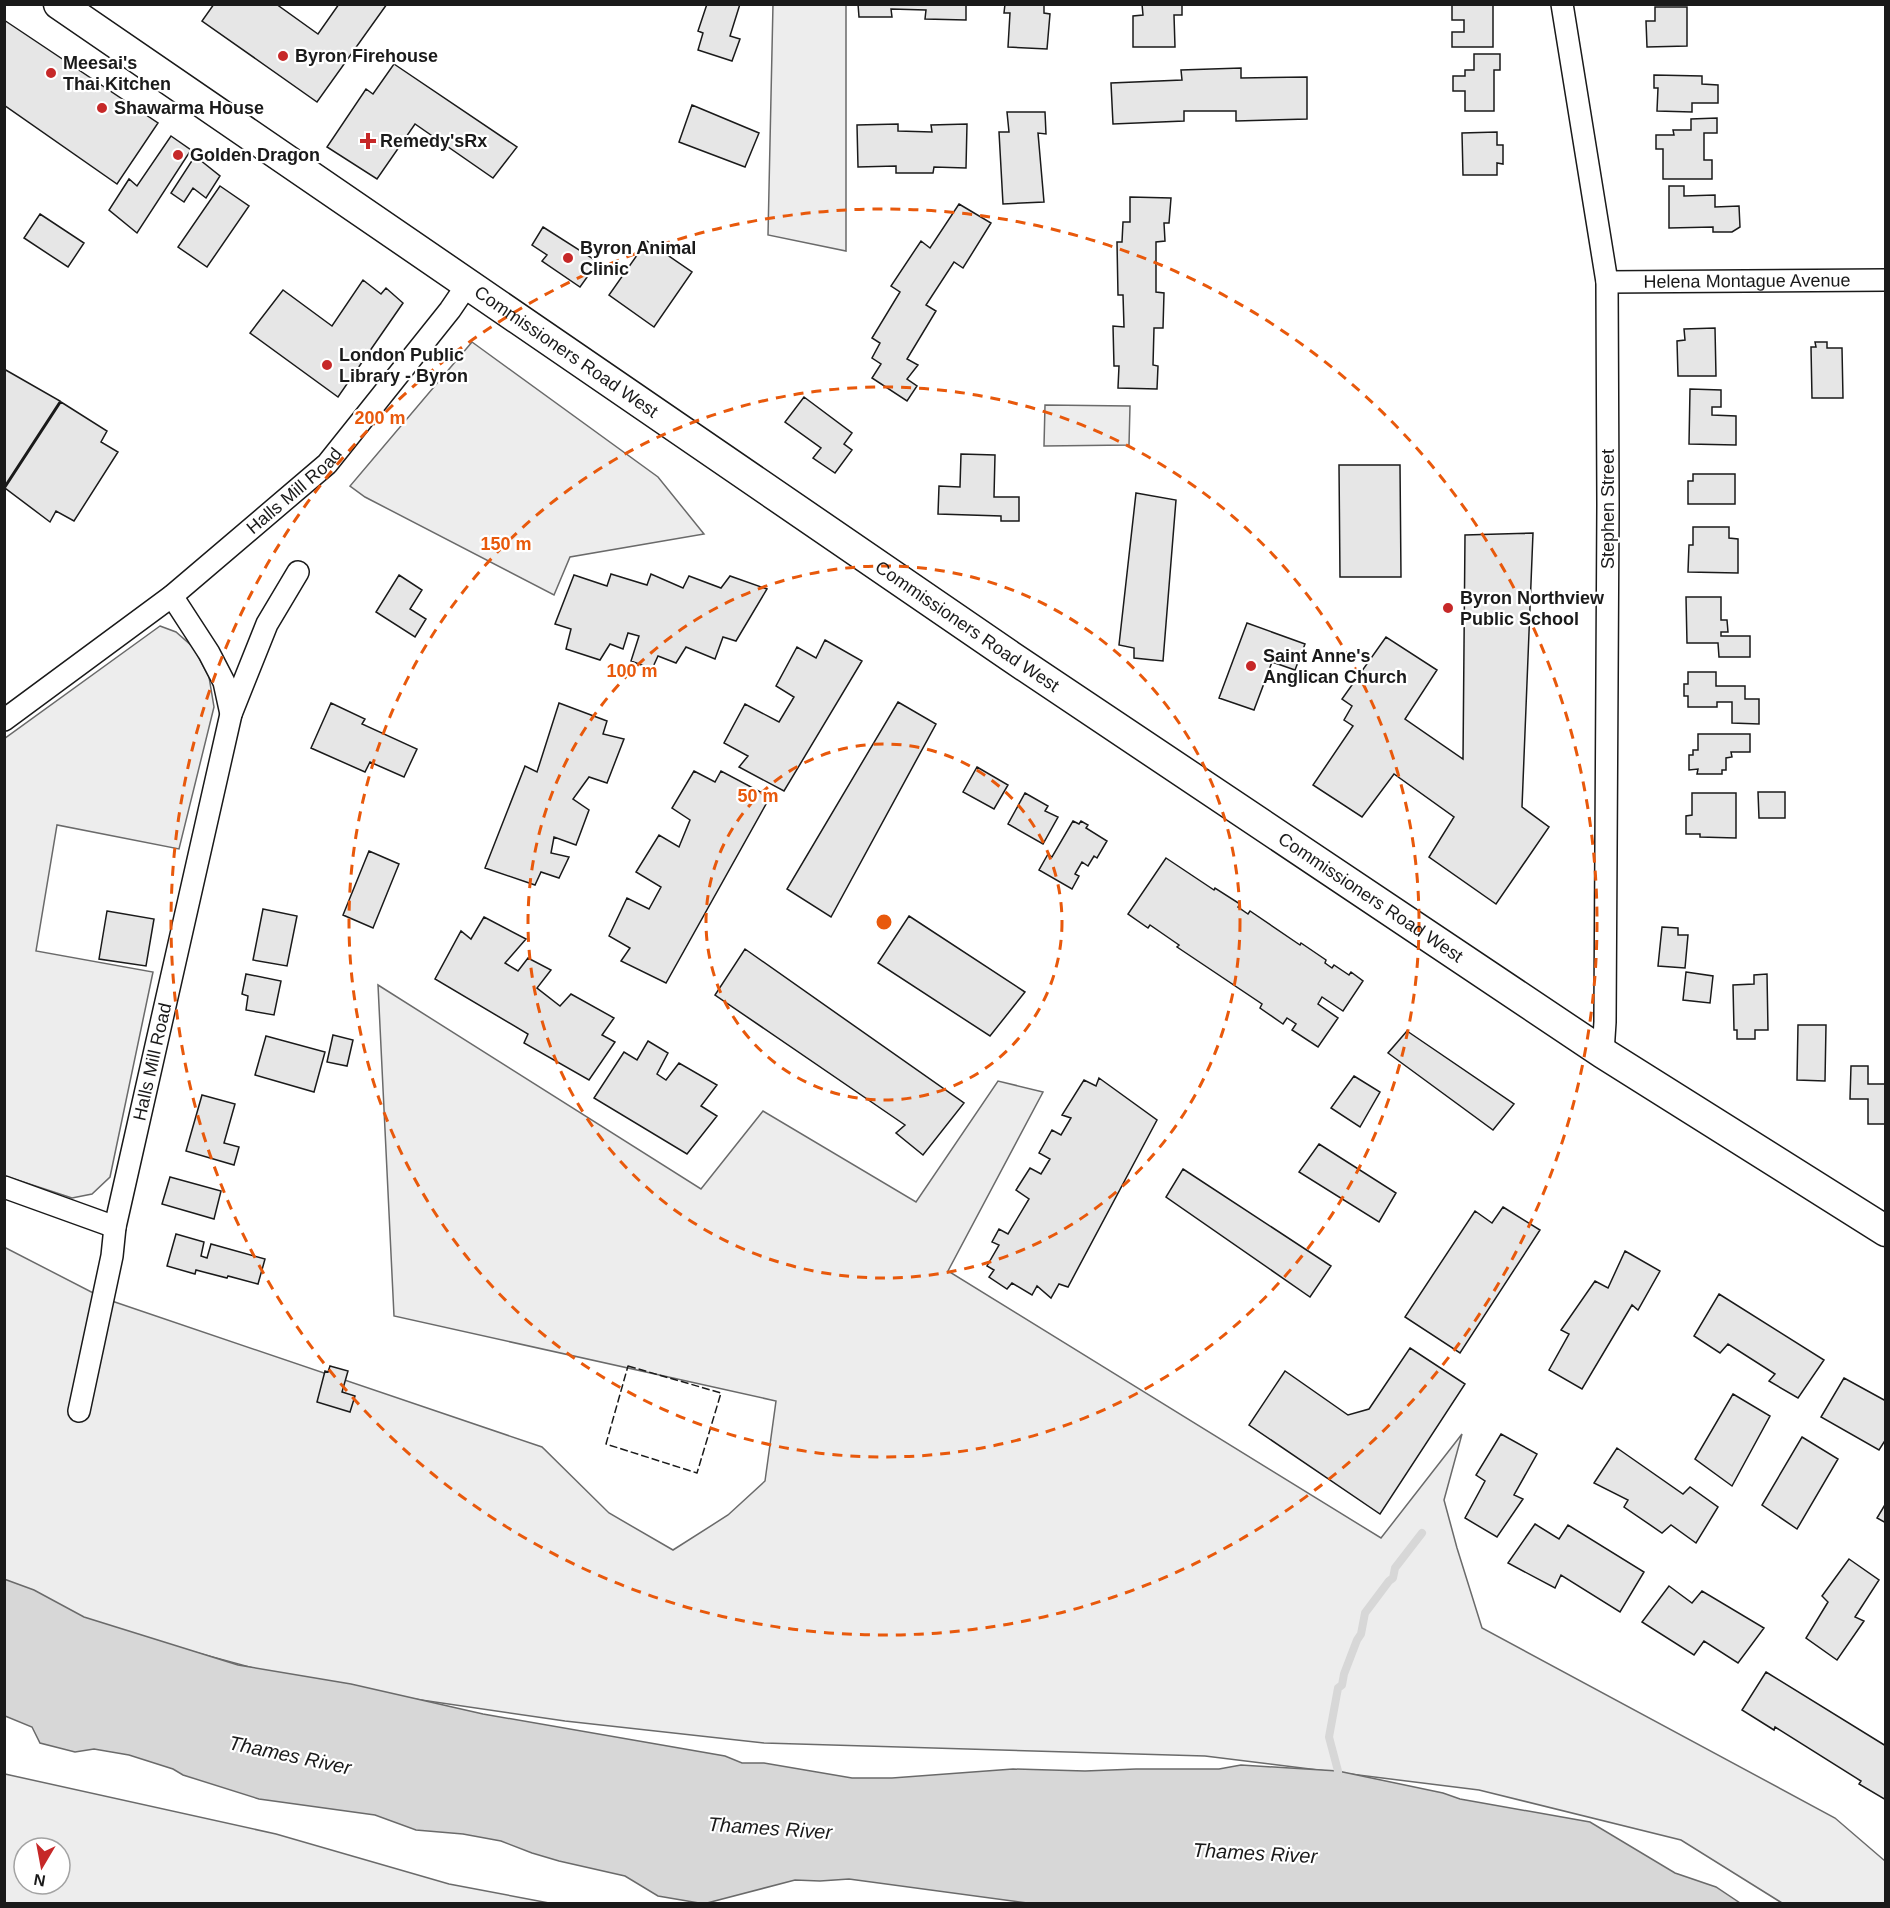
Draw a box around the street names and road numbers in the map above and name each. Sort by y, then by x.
street label: Helena Montague Avenue [1643,270,1851,292]
street label: Commissioners Road West [471,282,662,422]
street label: Halls Mill Road [243,444,346,538]
street label: Stephen Street [1598,449,1618,569]
street label: Commissioners Road West [872,557,1063,696]
street label: Commissioners Road West [1275,829,1467,966]
street label: Halls Mill Road [129,1001,175,1123]

